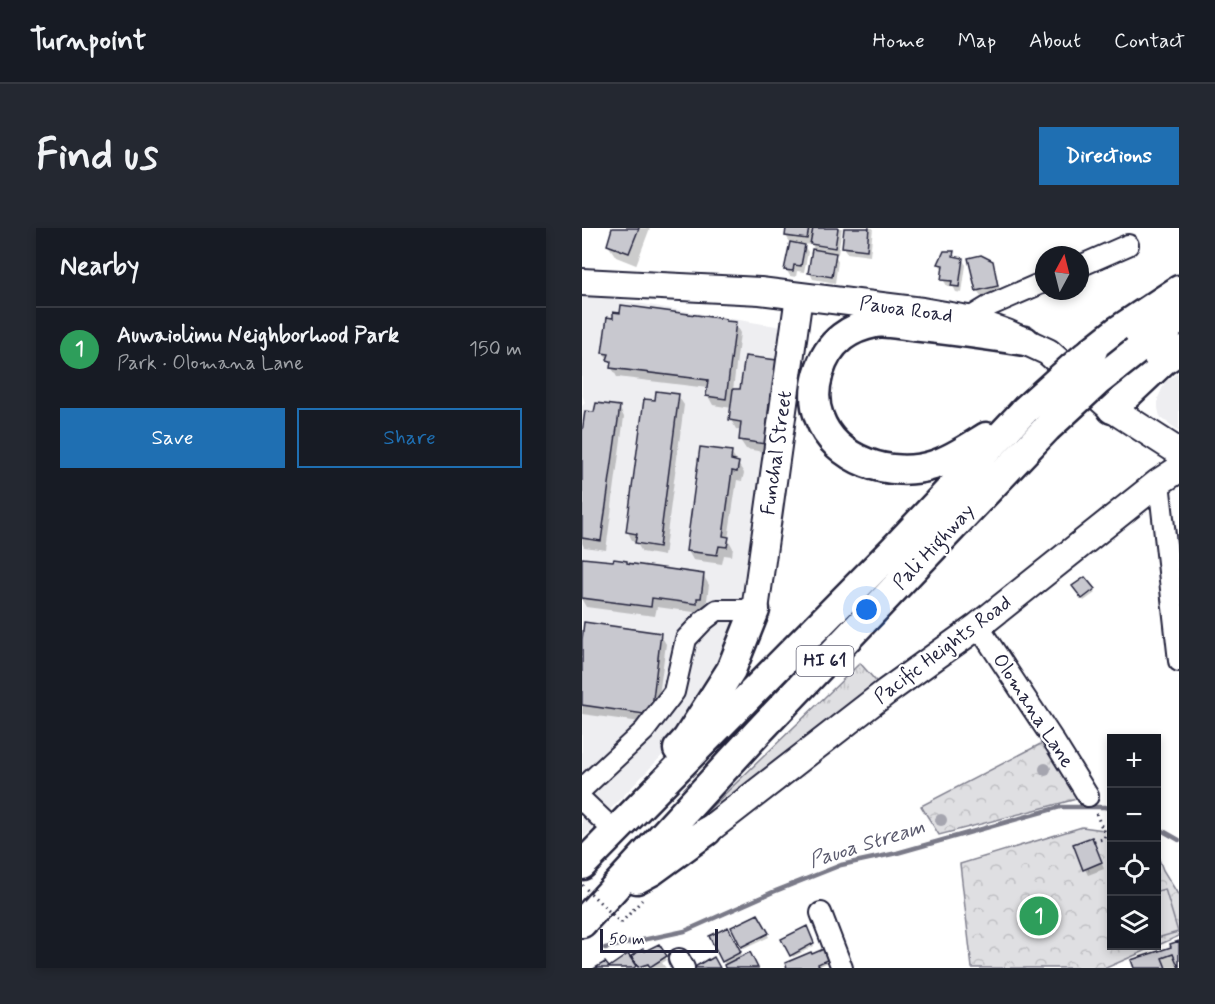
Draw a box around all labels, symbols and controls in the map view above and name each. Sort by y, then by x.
text: Turnpoint [30,23,146,60]
text: Home [873,27,925,55]
text: Map [958,27,996,55]
text: About [1029,27,1081,55]
text: Contact [1114,27,1185,55]
button: Directions [1039,127,1179,185]
text: Find us [36,129,158,184]
north arrow [1035,246,1089,300]
text: Nearby [60,250,139,284]
street label: Pauoa Road [858,290,954,330]
text: Auwaiolimu Neighborhood Park [117,322,399,350]
text: 1 [75,336,84,363]
text: 150 m [469,336,522,363]
text: Park · Olomana Lane [117,350,304,377]
street label: Funchal Street [755,389,799,517]
button: Save [60,408,285,468]
button: Share [297,408,522,468]
street label: Pali Highway [887,498,982,597]
street label: Pacific Heights Road [869,589,1017,711]
your location [852,595,881,624]
road number: HI 61 [796,646,854,676]
street label: Olomana Lane [986,648,1080,774]
map controls [1107,734,1161,950]
button: + [1107,734,1161,788]
button: − [1107,788,1161,842]
water label: Pauoa Stream [806,813,928,875]
button: locate [1107,842,1161,896]
pin: 1 [1020,894,1058,938]
button: layers [1107,896,1161,950]
scale bar [600,926,718,954]
text: 50 m [609,929,645,950]

